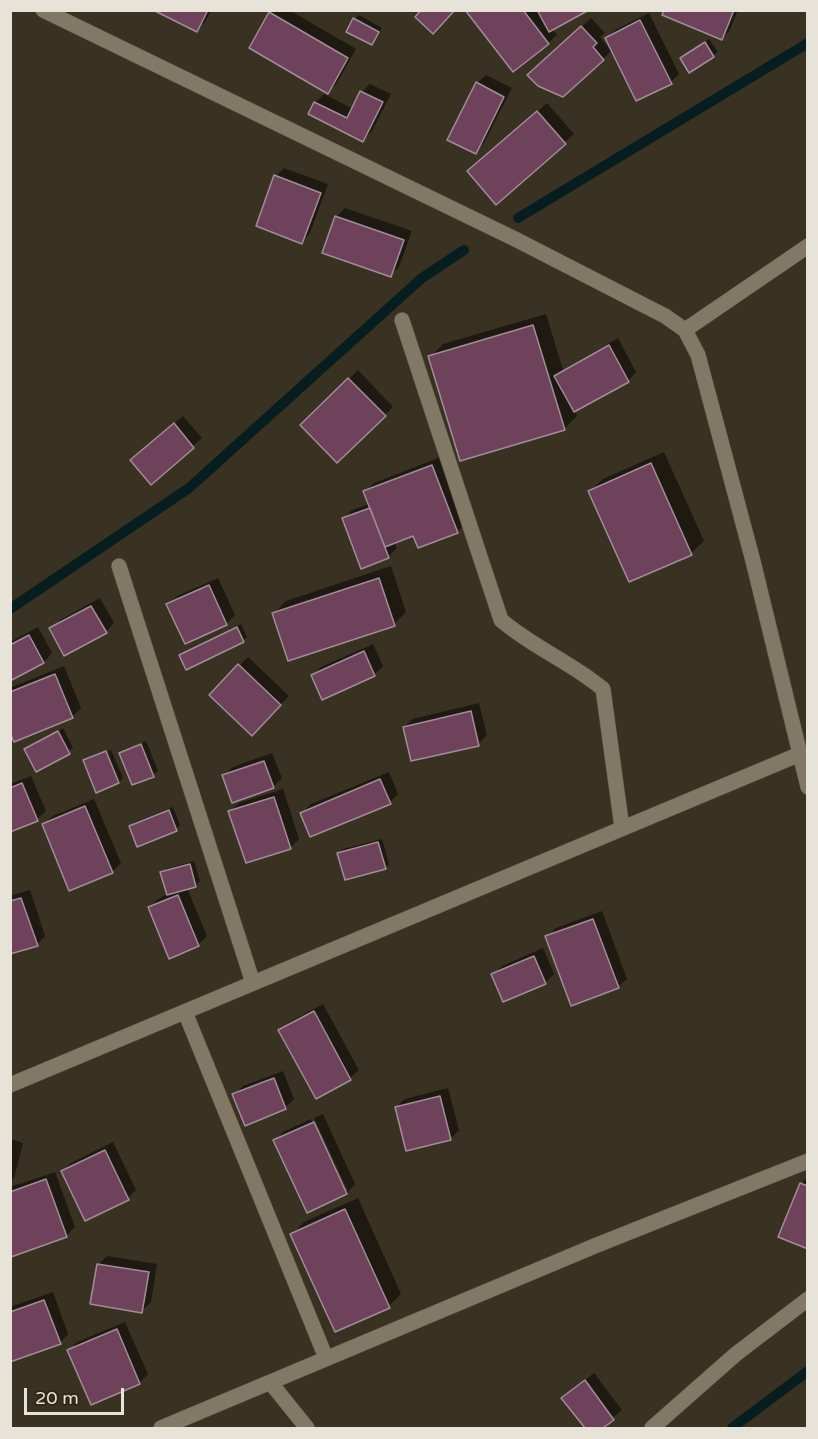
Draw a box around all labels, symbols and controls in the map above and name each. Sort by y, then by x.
scale bar [27,1376,128,1414]
text: 20 m [35,1387,79,1409]

